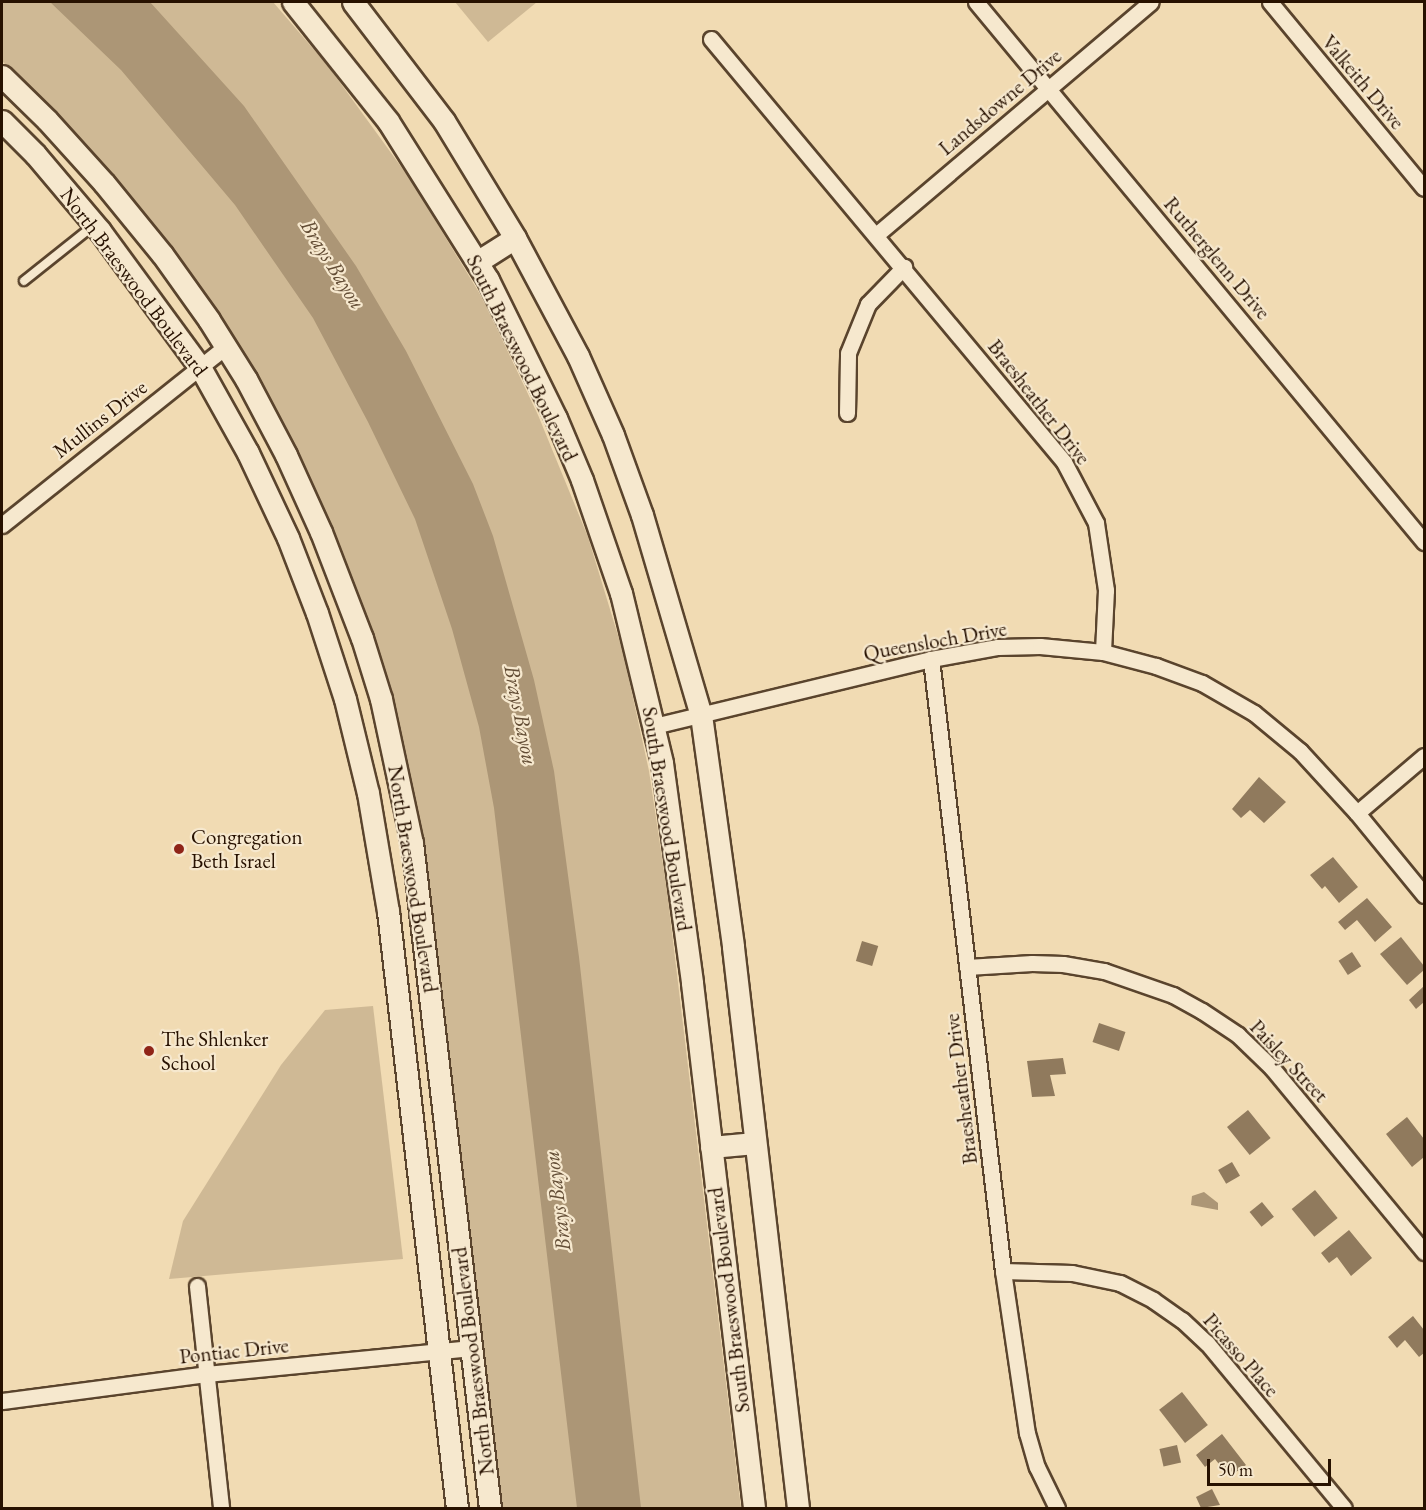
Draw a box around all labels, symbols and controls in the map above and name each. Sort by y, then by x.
street label: Valkeith Drive [1316,30,1410,134]
street label: Landsdowne Drive [933,43,1067,161]
street label: North Braeswood Boulevard [55,183,213,381]
street label: Rutherglenn Drive [1158,192,1276,324]
water label: Brays Bayou [295,214,371,314]
street label: South Braeswood Boulevard [461,250,583,466]
street label: Braesheather Drive [982,334,1096,470]
street label: Mullins Drive [48,375,152,463]
street label: Queensloch Drive [861,616,1009,666]
water label: Brays Bayou [498,663,544,767]
street label: South Braeswood Boulevard [637,705,697,933]
street label: North Braeswood Boulevard [383,764,443,994]
place label: Congregation Beth Israel [191,824,302,874]
marker: Congregation Beth Israel [172,842,186,856]
street label: Braesheather Drive [939,1012,983,1166]
street label: Paisley Street [1244,1015,1334,1107]
place label: The Shlenker School [161,1026,268,1076]
marker: The Shlenker School [142,1044,156,1058]
water label: Brays Bayou [538,1149,576,1253]
street label: South Braeswood Boulevard [703,1186,755,1414]
street label: North Braeswood Boulevard [446,1245,500,1477]
street label: Picasso Place [1198,1308,1284,1402]
street label: Pontiac Drive [178,1333,290,1369]
scale bar [1210,1447,1334,1485]
text: 50 m [1218,1458,1253,1481]

